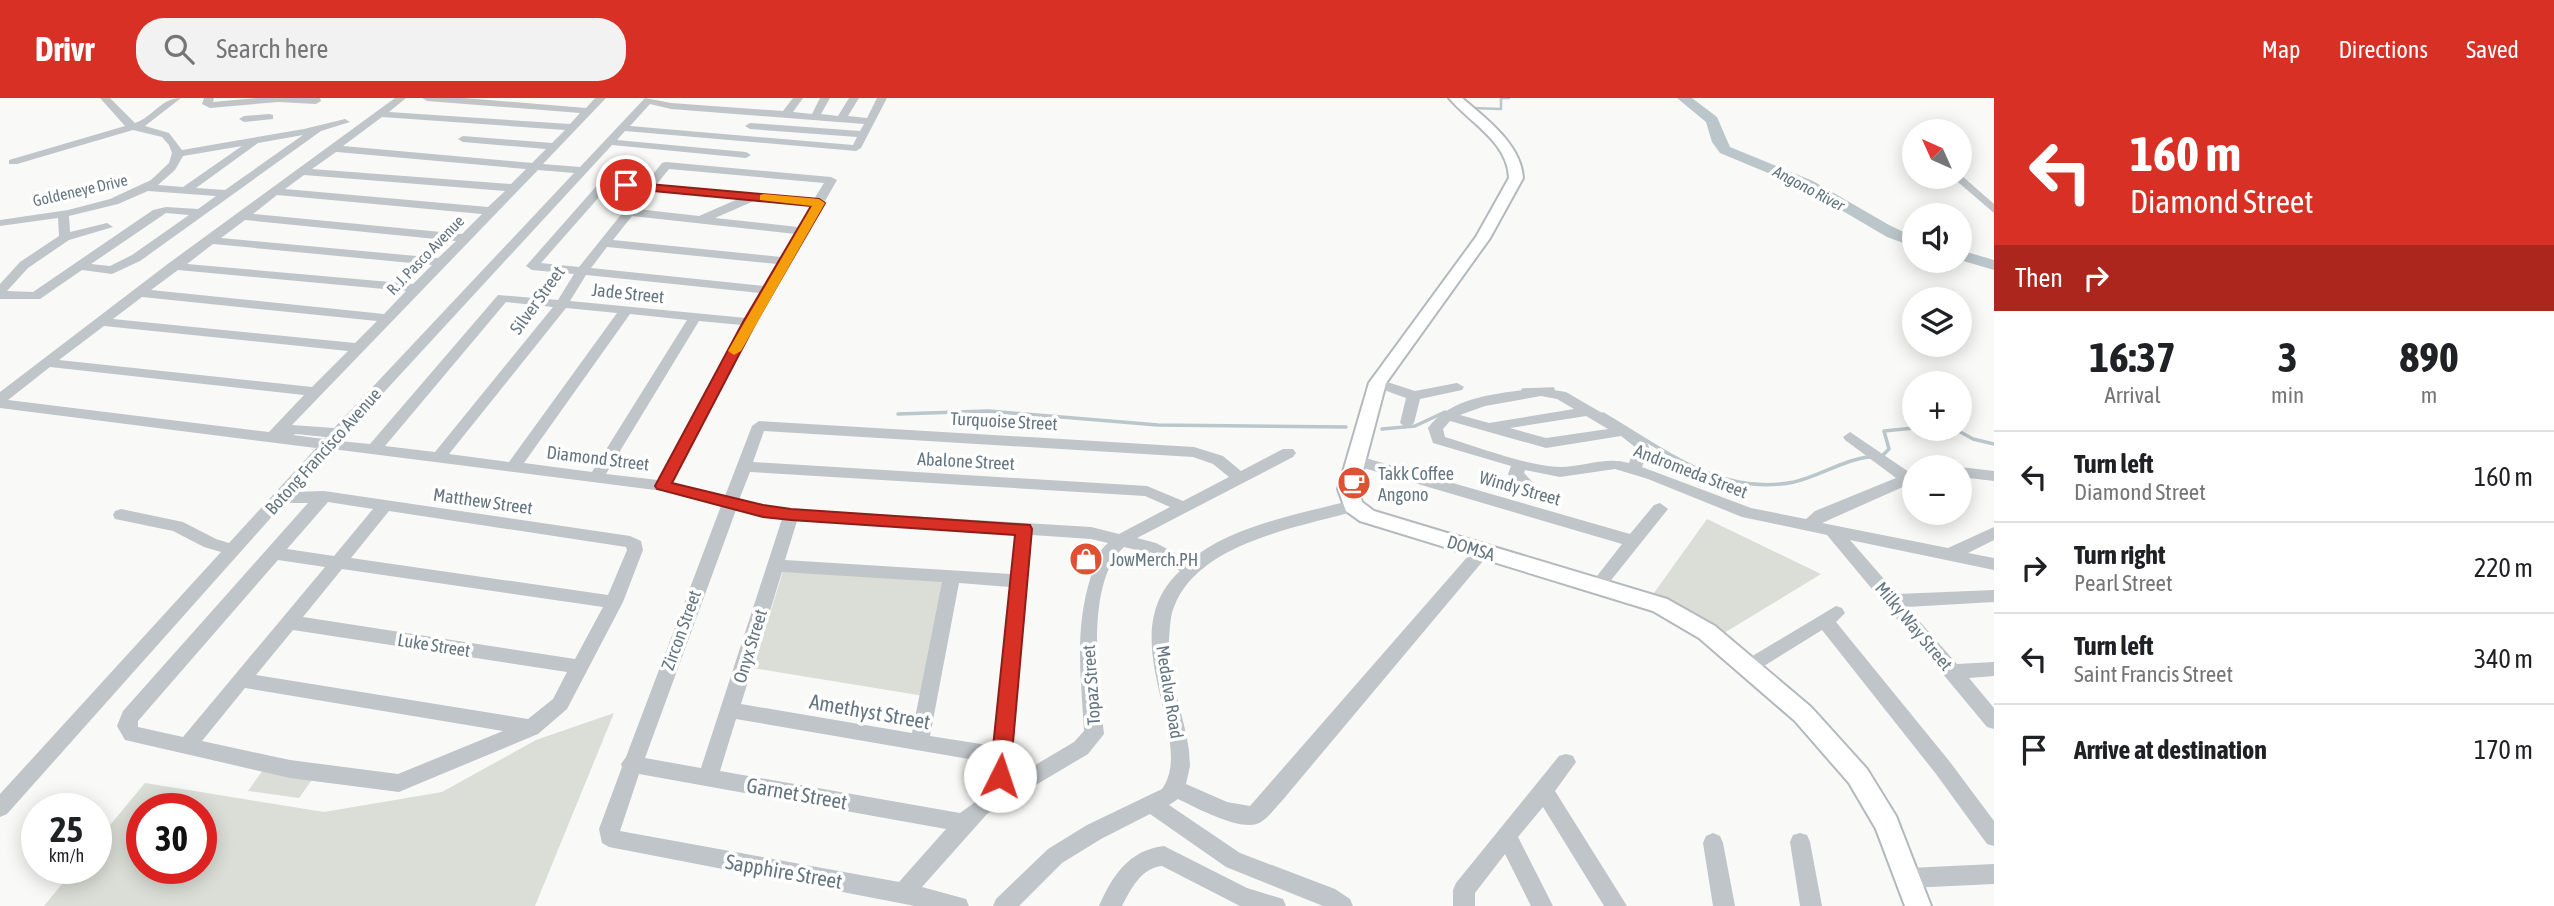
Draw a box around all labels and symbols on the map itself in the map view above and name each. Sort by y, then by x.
north arrow [1902,119,1972,189]
pin [596,155,656,215]
water label: Angono River [1769,161,1849,216]
street label: Goldeneye Drive [31,170,129,211]
street label: R. J. Pasco Avenue [383,212,467,298]
street label: Silver Street [505,262,569,338]
street label: Jade Street [591,279,665,307]
street label: Botong Francisco Avenue [261,383,385,519]
street label: Turquoise Street [950,408,1058,434]
street label: Andromeda Street [1631,440,1751,502]
street label: Diamond Street [545,441,651,475]
street label: Abalone Street [917,448,1015,474]
place label: Takk Coffee Angono [1378,463,1454,505]
cafe icon: Takk Coffee Angono [1335,464,1373,502]
street label: Windy Street [1477,466,1563,510]
street label: Matthew Street [432,484,534,518]
street label: DOMSA [1444,531,1498,565]
shop icon: JowMerch.PH [1067,540,1105,578]
place label: JowMerch.PH [1110,549,1198,570]
street label: Milky Way Street [1871,577,1957,675]
street label: Zircon Street [657,587,705,673]
street label: Onyx Street [729,607,771,685]
street label: Luke Street [396,629,472,661]
street label: Topaz Street [1078,644,1104,726]
street label: Medalva Road [1152,644,1188,740]
street label: Amethyst Street [808,689,932,733]
position arrow [963,739,1037,813]
street label: Garnet Street [745,772,849,814]
speed limit sign: 30 [126,793,217,884]
street label: Sapphire Street [724,849,844,893]

